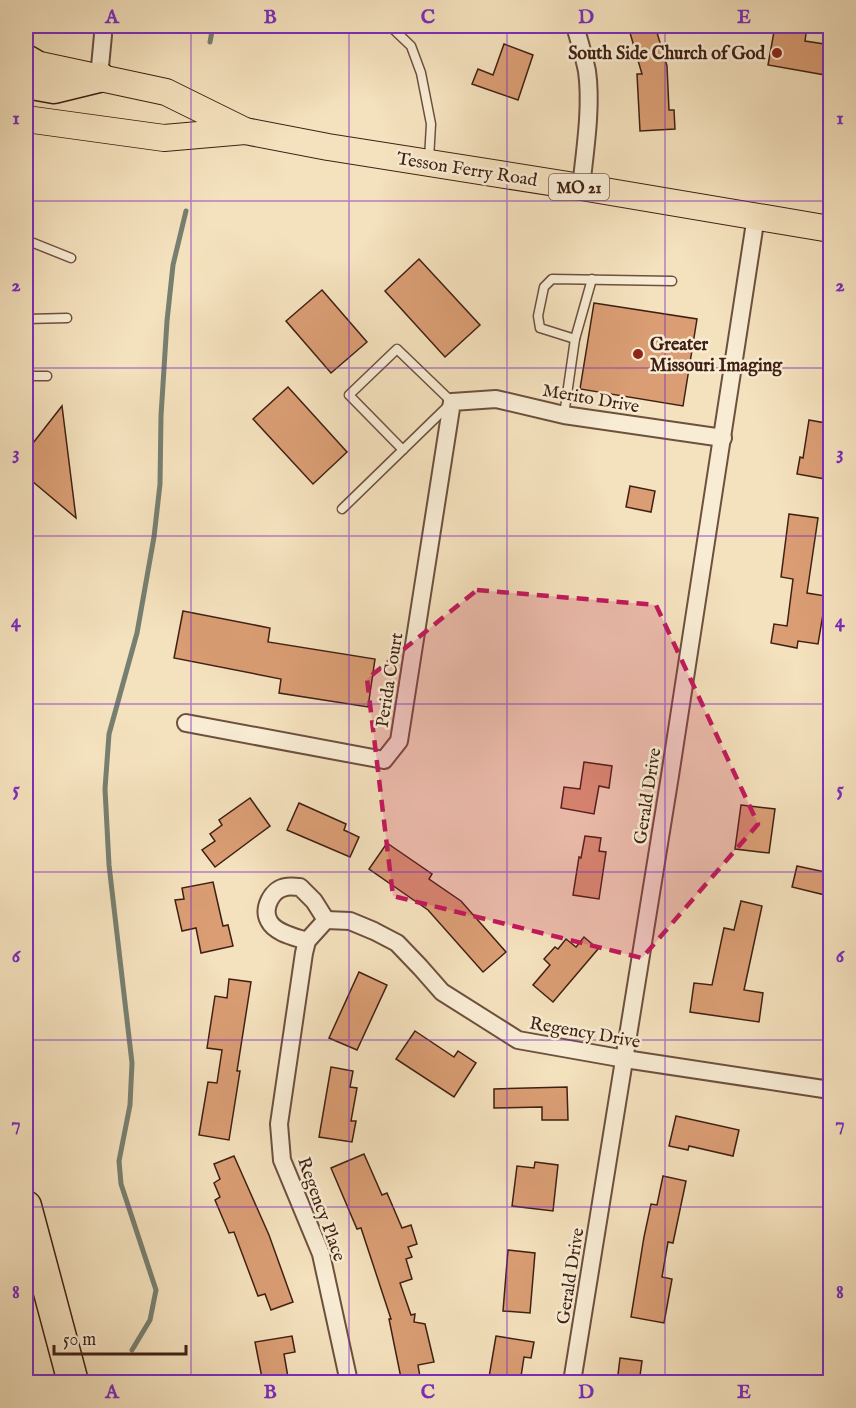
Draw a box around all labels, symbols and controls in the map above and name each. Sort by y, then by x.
text: A [104,5,120,30]
text: B [263,5,277,30]
text: C [421,5,435,30]
text: D [578,5,594,30]
text: E [737,5,751,30]
place label: South Side Church of God [568,43,765,66]
marker: South Side Church of God [770,46,784,60]
text: 1 [12,106,20,131]
text: 1 [836,106,844,131]
street label: Tesson Ferry Road [395,148,539,193]
road number: MO 21 [549,174,609,200]
text: 2 [11,273,21,298]
text: 2 [835,273,845,298]
place label: Greater Missouri Imaging [650,334,783,378]
marker: Greater Missouri Imaging [631,347,645,361]
street label: Merito Drive [540,380,641,419]
text: 3 [12,441,20,466]
text: 3 [836,441,844,466]
text: 4 [11,609,22,634]
text: 4 [835,609,846,634]
street label: Perida Court [372,631,409,729]
street label: Gerald Drive [630,746,667,846]
text: 5 [12,777,20,802]
text: 5 [836,777,844,802]
text: 6 [12,944,22,969]
text: 6 [836,944,846,969]
street label: Regency Drive [528,1012,642,1055]
text: 7 [11,1112,21,1137]
text: 7 [835,1112,845,1137]
street label: Regency Place [291,1154,350,1265]
street label: Gerald Drive [553,1226,590,1326]
text: 8 [12,1280,20,1305]
text: 8 [836,1280,844,1305]
scale bar [54,1318,186,1356]
text: 50 m [63,1329,96,1352]
text: A [104,1380,120,1405]
text: B [263,1380,277,1405]
text: C [421,1380,435,1405]
text: D [578,1380,594,1405]
text: E [737,1380,751,1405]

